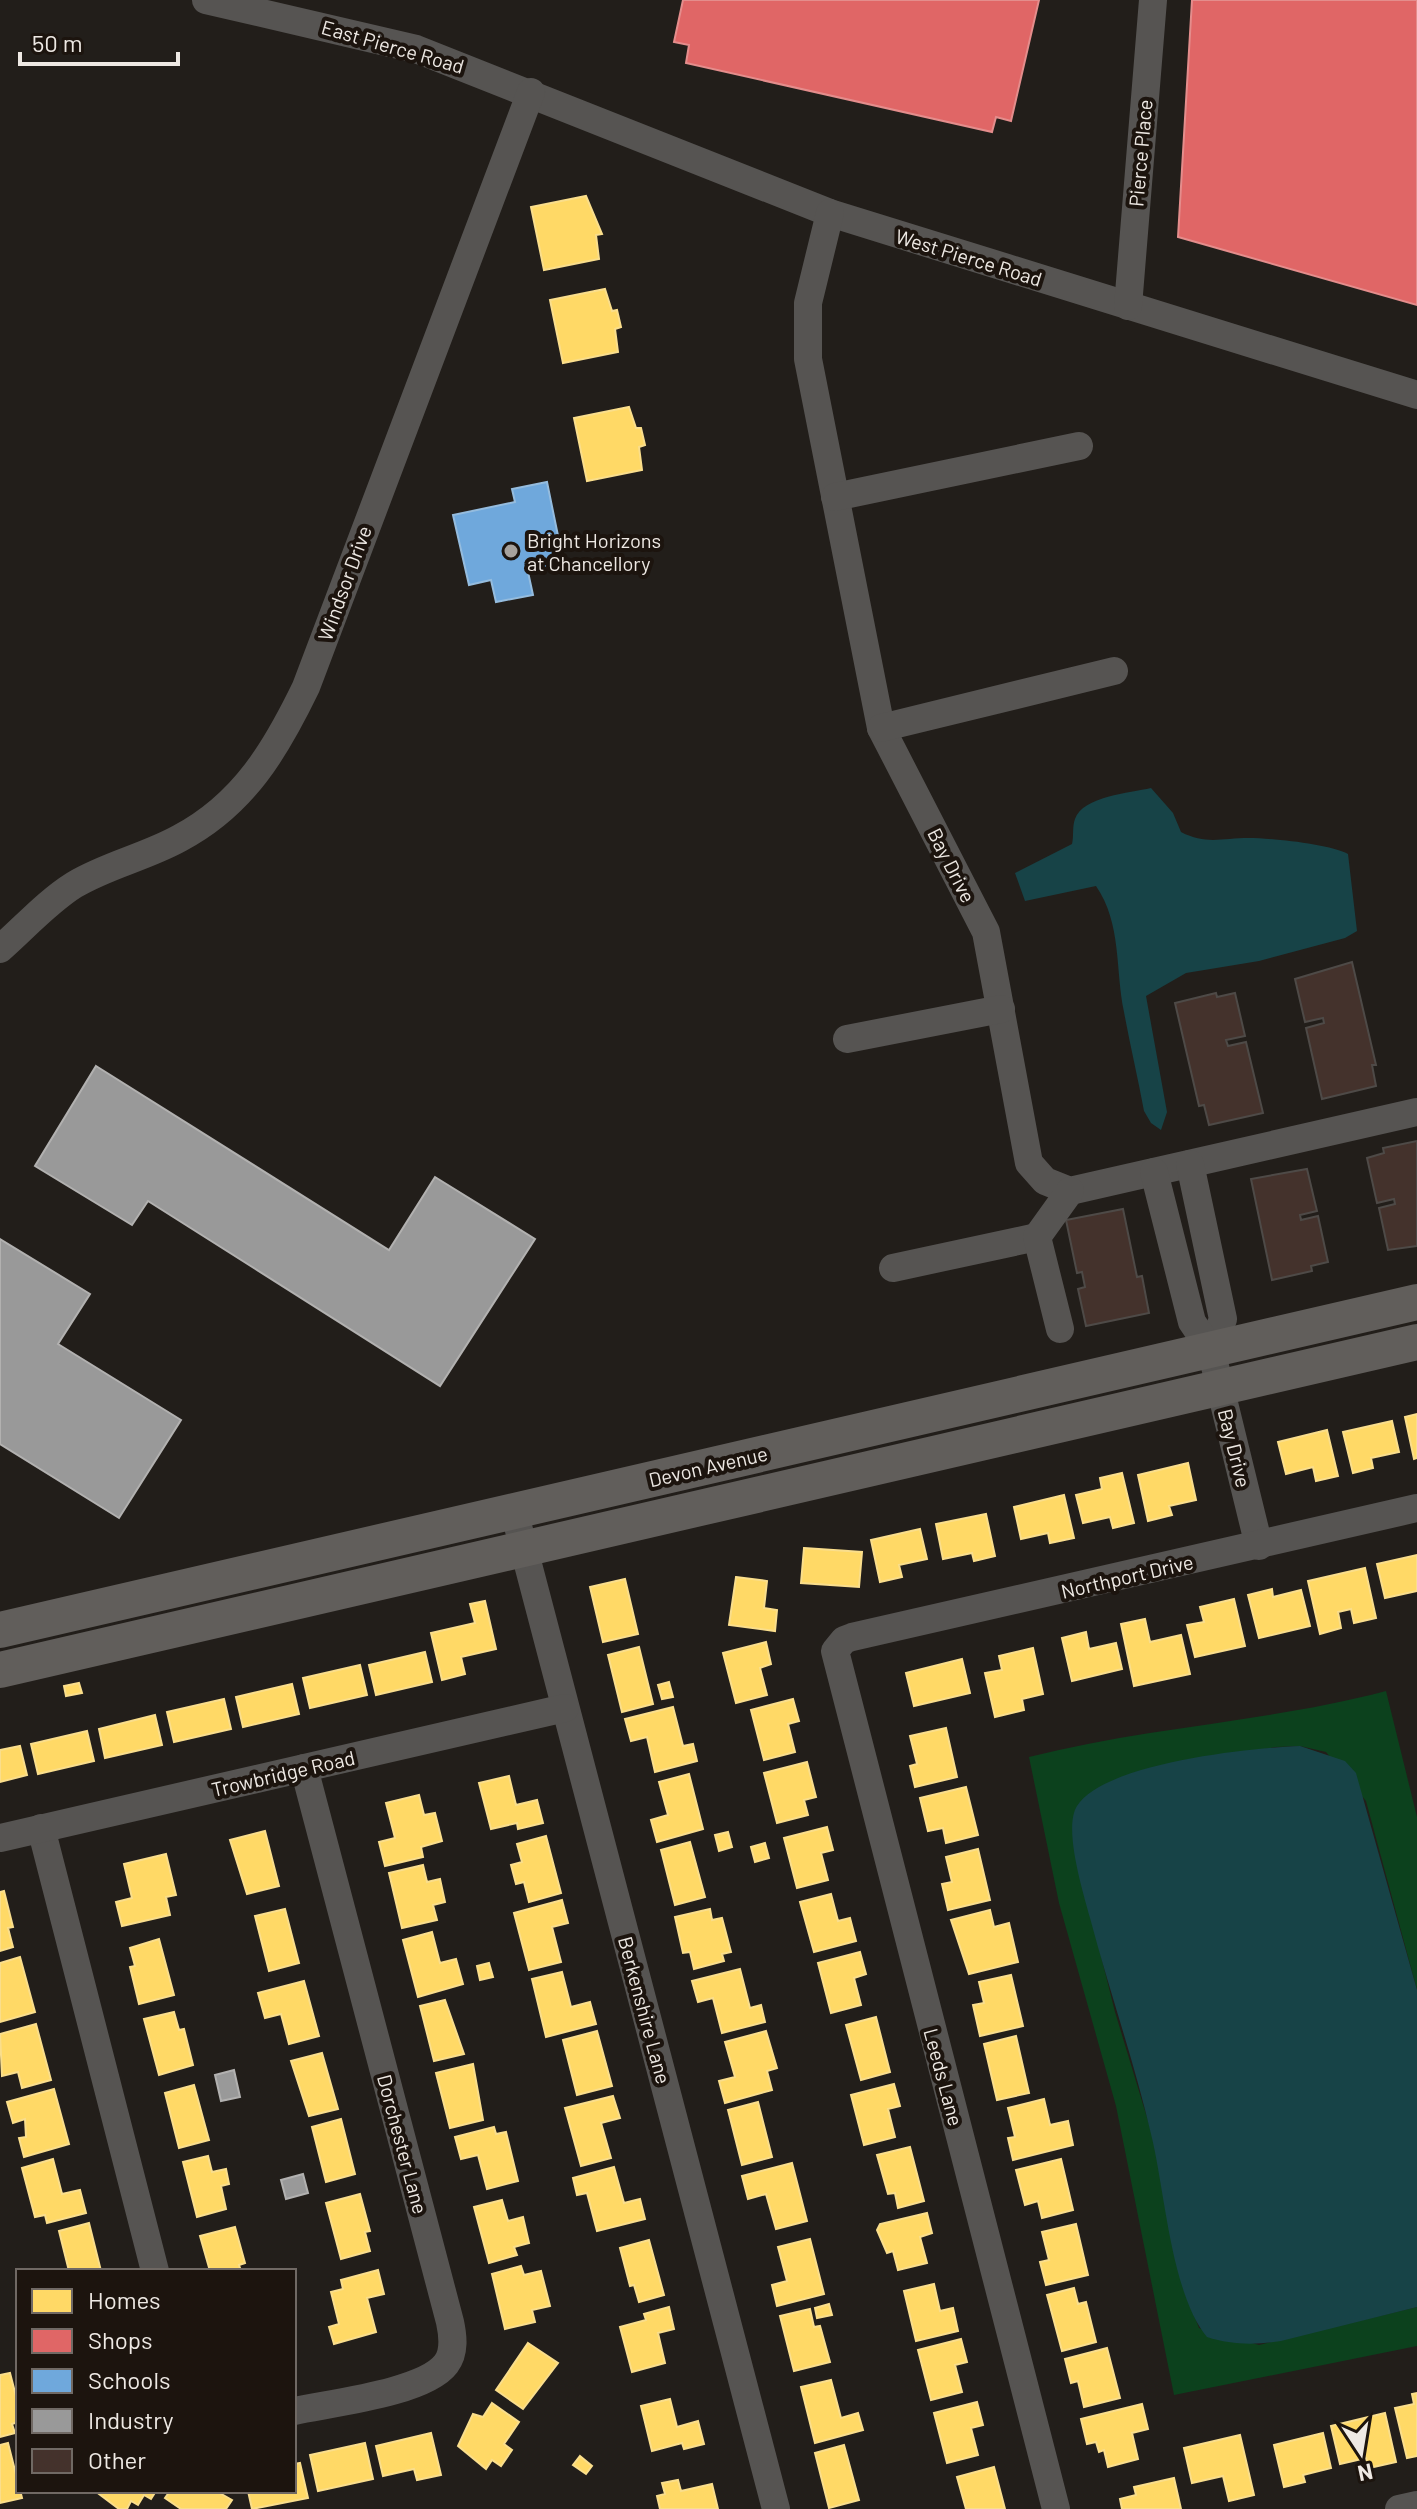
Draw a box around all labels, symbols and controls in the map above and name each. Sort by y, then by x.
street label: East Pierce Road [319,14,467,78]
scale bar [20,16,178,66]
text: 50 m [32,28,83,57]
street label: Pierce Place [1123,98,1157,208]
street label: West Pierce Road [893,223,1045,291]
street label: Windsor Drive [312,522,376,644]
place label: Bright Horizons at Chancellory [527,528,661,575]
marker: Bright Horizons at Chancellory [502,542,520,560]
street label: Bay Drive [923,824,981,906]
street label: Bay Drive [1214,1406,1256,1490]
street label: Devon Avenue [646,1441,770,1491]
street label: Northport Drive [1058,1549,1196,1603]
street label: Trowbridge Road [209,1745,357,1801]
street label: Berkenshire Lane [614,1934,676,2086]
street label: Leeds Lane [919,2026,969,2128]
street label: Dorchester Lane [373,2072,433,2216]
legend [16,2269,296,2493]
text: Homes [88,2285,161,2314]
text: Shops [88,2325,153,2354]
text: Schools [88,2365,171,2394]
text: Industry [88,2405,174,2434]
north arrow [1321,2413,1401,2493]
text: Other [88,2445,146,2474]
text: N [1356,2459,1375,2488]

